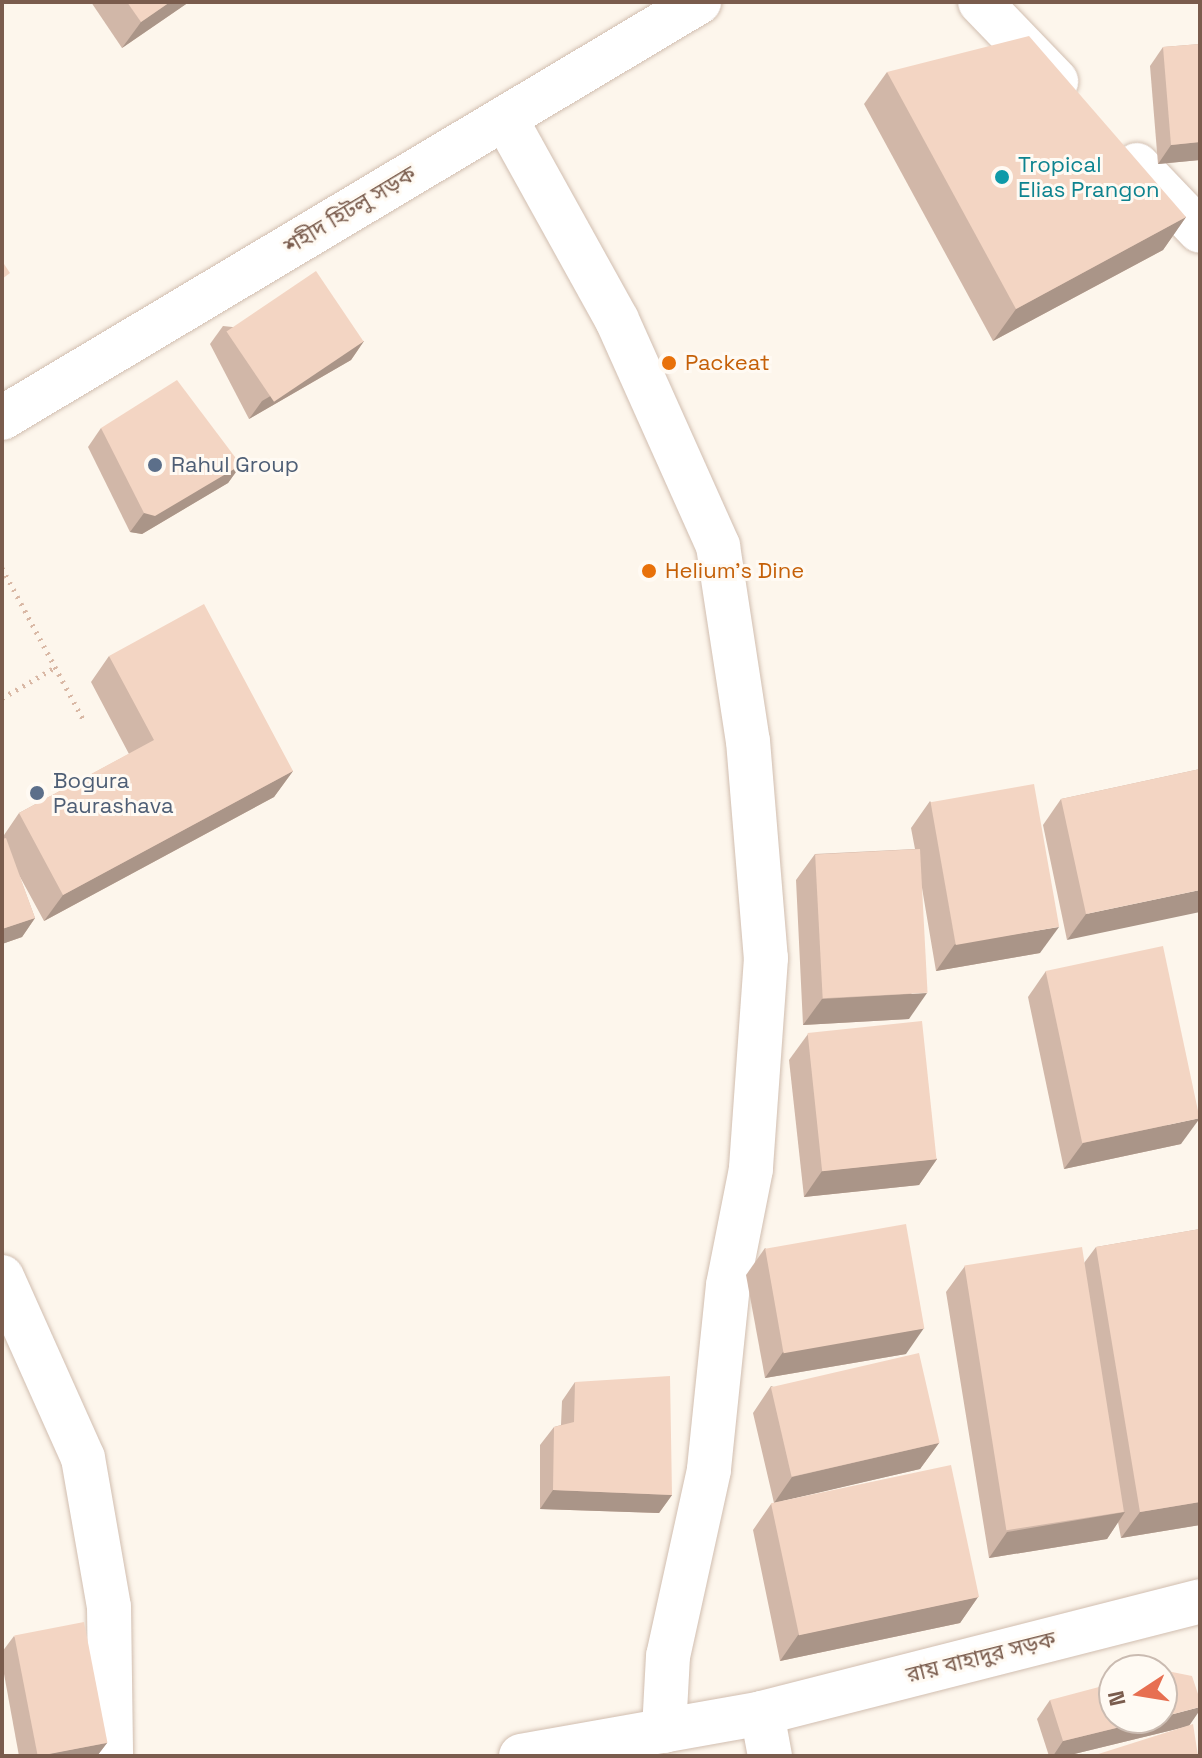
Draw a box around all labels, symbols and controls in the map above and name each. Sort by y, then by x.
place label: Tropical Elias Prangon [1018,151,1159,202]
street label: শহীদ হিটলু সড়ক [279,160,421,260]
marker: Tropical Elias Prangon [993,168,1011,186]
place label: Packeat [685,350,770,376]
marker: Packeat [660,354,678,372]
place label: Rahul Group [171,452,299,478]
marker: Rahul Group [146,456,164,474]
place label: Helium's Dine [665,558,804,584]
marker: Helium's Dine [640,562,658,580]
place label: Bogura Paurashava [53,767,174,818]
marker: Bogura Paurashava [28,784,46,802]
street label: রায় বাহাদুর সড়ক [904,1626,1058,1688]
north arrow [1098,1654,1178,1734]
text: N [1101,1688,1132,1709]

